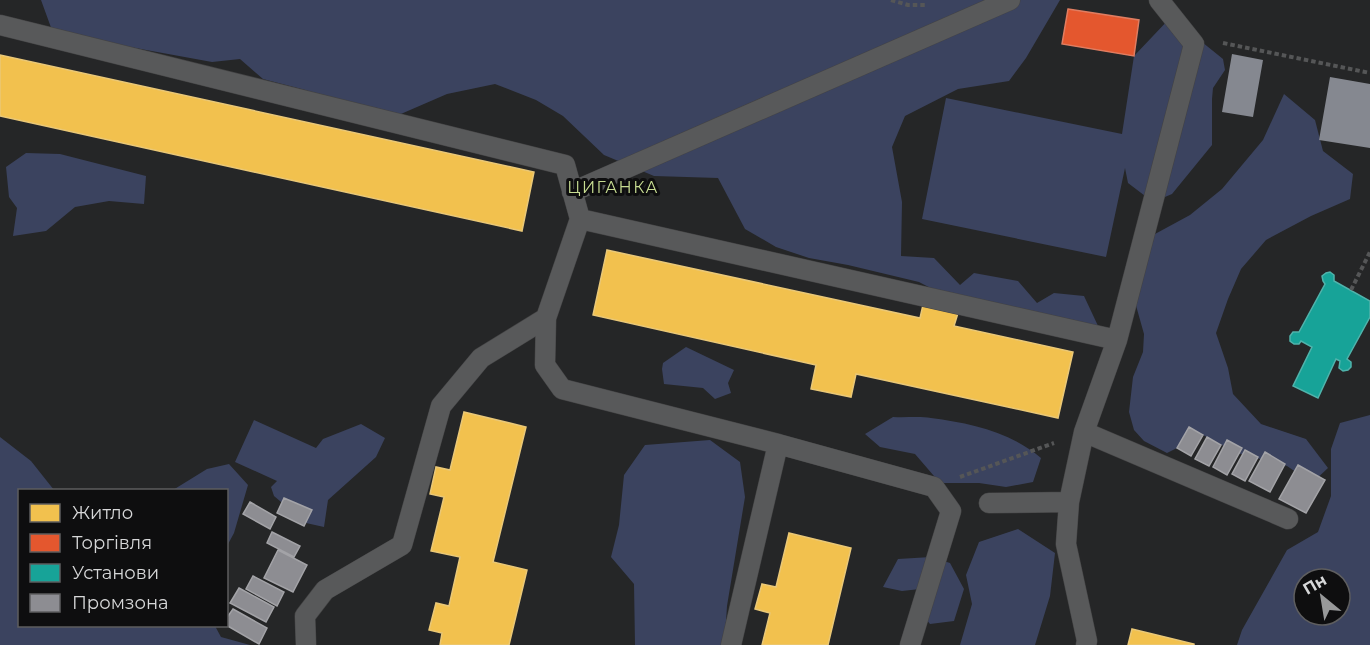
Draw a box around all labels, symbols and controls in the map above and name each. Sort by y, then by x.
district label: ЦИГАНКА [567,178,659,197]
legend [18,489,228,627]
text: Житло [72,502,133,524]
text: Торгівля [72,532,152,554]
text: Установи [72,562,159,584]
north arrow [1292,567,1352,627]
text: Пн [1300,570,1330,599]
text: Промзона [72,592,169,614]

